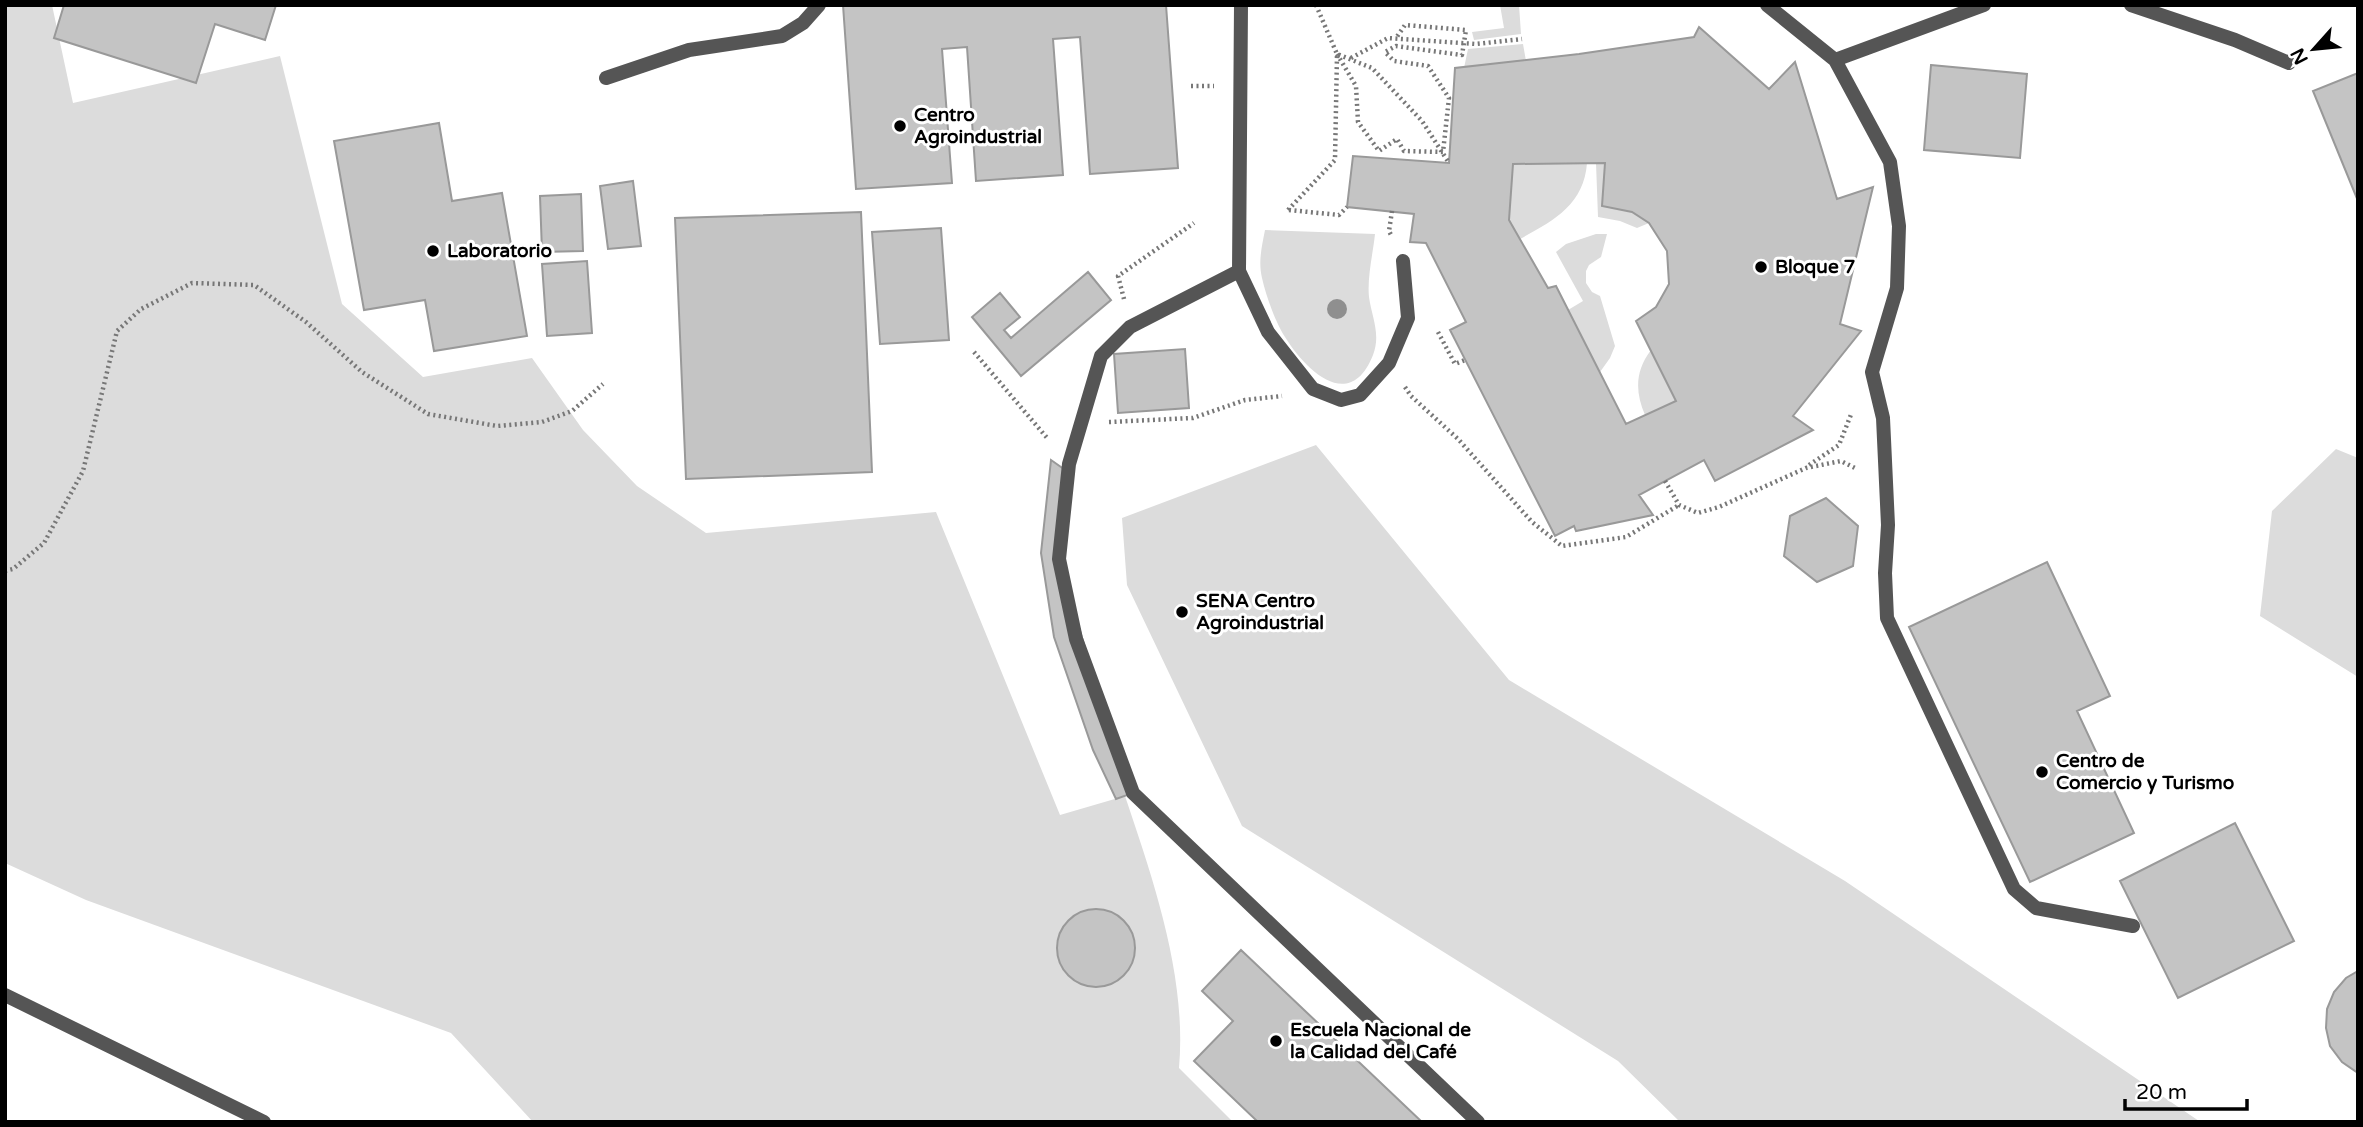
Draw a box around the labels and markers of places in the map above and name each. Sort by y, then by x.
place label: Centro Agroindustrial [914,104,1042,149]
marker: Centro Agroindustrial [892,118,908,134]
place label: Laboratorio [447,240,552,262]
marker: Laboratorio [425,243,441,259]
place label: Bloque 7 [1775,256,1856,279]
marker: Bloque 7 [1753,259,1769,275]
place label: SENA Centro Agroindustrial [1196,590,1324,635]
marker: SENA Centro Agroindustrial [1174,604,1190,620]
place label: Centro de Comercio y Turismo [2056,750,2234,795]
marker: Centro de Comercio y Turismo [2034,764,2050,780]
place label: Escuela Nacional de la Calidad del Café [1290,1019,1471,1063]
marker: Escuela Nacional de la Calidad del Café [1268,1033,1284,1049]

